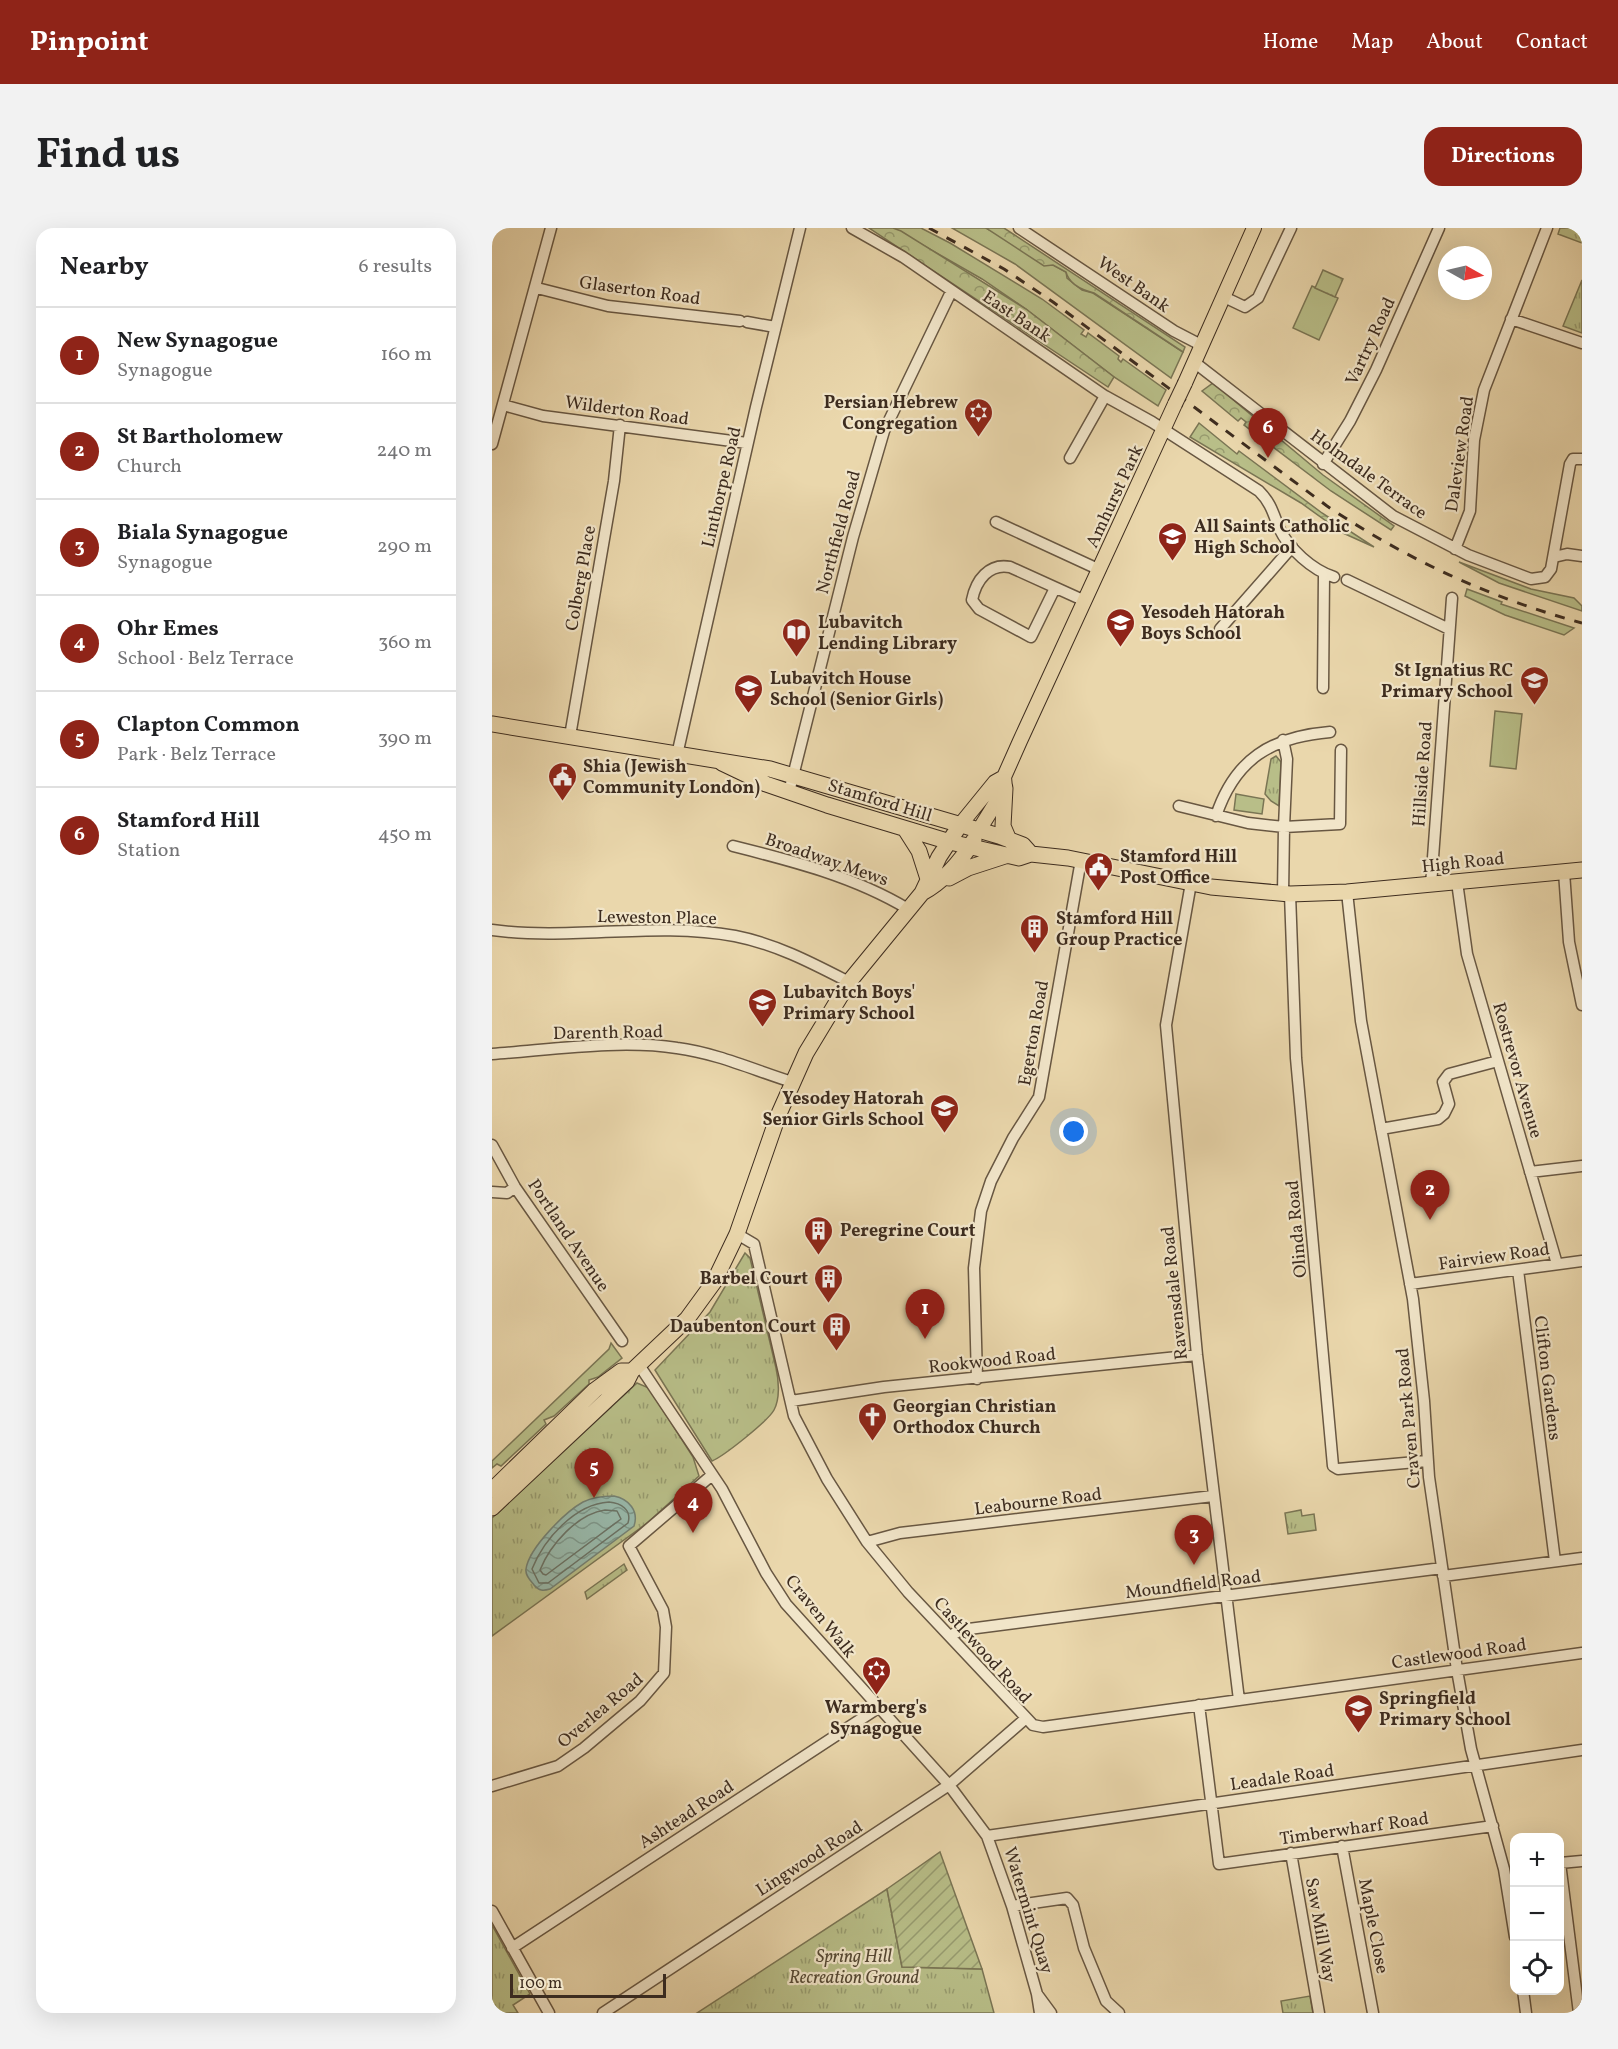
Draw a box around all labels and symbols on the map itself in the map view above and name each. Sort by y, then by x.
north arrow [1438,246,1492,300]
street label: West Bank [1092,251,1175,320]
street label: Glaserton Road [578,271,702,312]
street label: East Bank [977,285,1056,350]
street label: Vartry Road [1340,294,1403,390]
street label: Wilderton Road [563,390,691,433]
place label: Persian Hebrew Congregation [824,391,958,437]
street label: Daleview Road [1440,395,1481,514]
synagogue icon: Persian Hebrew Congregation [963,396,995,438]
pin: 6 [1248,408,1288,458]
street label: Linthorpe Road [696,424,749,550]
street label: Holmdale Terrace [1305,424,1432,526]
street label: Amhurst Park [1080,441,1150,552]
street label: Northfield Road [811,468,868,597]
place label: All Saints Catholic High School [1194,515,1349,561]
school or university icon: All Saints Catholic High School [1157,520,1189,562]
street label: Colberg Place [560,524,603,633]
place label: Yesodeh Hatorah Boys School [1141,601,1285,647]
school or university icon: Yesodeh Hatorah Boys School [1104,606,1136,648]
place label: Lubavitch Lending Library [818,611,957,657]
library icon: Lubavitch Lending Library [781,616,813,658]
place label: St Ignatius RC Primary School [1381,659,1513,705]
school or university icon: St Ignatius RC Primary School [1518,664,1550,706]
place label: Lubavitch House School (Senior Girls) [770,667,943,713]
school or university icon: Lubavitch House School (Senior Girls) [733,672,765,714]
street label: Hillside Road [1407,720,1440,828]
place label: Shia (Jewish Community London) [583,755,760,801]
public building icon: Shia (Jewish Community London) [546,760,578,802]
street label: Stamford Hill [824,774,935,829]
street label: Broadway Mews [761,828,892,893]
place label: Stamford Hill Post Office [1120,845,1237,891]
street label: High Road [1420,847,1506,880]
public building icon: Stamford Hill Post Office [1083,850,1115,892]
street label: Leweston Place [597,905,717,932]
place label: Stamford Hill Group Practice [1056,907,1182,953]
building icon: Stamford Hill Group Practice [1019,912,1051,954]
street label: Egerton Road [1013,979,1056,1088]
place label: Lubavitch Boys' Primary School [783,981,915,1027]
school or university icon: Lubavitch Boys' Primary School [746,986,778,1028]
street label: Rostrevor Avenue [1485,999,1548,1141]
street label: Darenth Road [553,1020,663,1047]
place label: Yesodey Hatorah Senior Girls School [762,1087,924,1133]
school or university icon: Yesodey Hatorah Senior Girls School [929,1092,961,1134]
your location [1059,1117,1088,1146]
pin: 2 [1410,1170,1450,1220]
street label: Portland Avenue [521,1174,615,1297]
street label: Olinda Road [1281,1179,1314,1279]
building icon: Peregrine Court [803,1214,835,1256]
place label: Peregrine Court [840,1219,976,1244]
street label: Ravensdale Road [1156,1225,1195,1361]
street label: Fairview Road [1437,1237,1551,1278]
building icon: Barbel Court [813,1262,845,1304]
place label: Barbel Court [700,1267,808,1292]
pin: 1 [906,1290,944,1339]
building icon: Daubenton Court [821,1310,853,1352]
street label: Clifton Gardens [1526,1314,1567,1442]
place label: Daubenton Court [670,1315,816,1340]
street label: Rookwood Road [927,1342,1057,1381]
street label: Craven Park Road [1391,1347,1428,1489]
place label: Georgian Christian Orthodox Church [893,1395,1057,1441]
church icon: Georgian Christian Orthodox Church [856,1400,888,1442]
pin: 5 [574,1448,614,1498]
street label: Leabourne Road [973,1482,1103,1523]
pin: 4 [674,1484,712,1533]
pin: 3 [1174,1516,1214,1565]
street label: Moundfield Road [1124,1565,1263,1606]
street label: Craven Walk [779,1570,861,1664]
street label: Castlewood Road [927,1592,1037,1710]
street label: Castlewood Road [1390,1633,1528,1676]
synagogue icon: Warmberg's Synagogue [860,1654,892,1696]
street label: Overlea Road [552,1668,649,1755]
place label: Springfield Primary School [1379,1687,1511,1733]
school or university icon: Springfield Primary School [1342,1692,1374,1734]
place label: Warmberg's Synagogue [825,1696,927,1742]
street label: Leadale Road [1229,1759,1336,1798]
street label: Ashtead Road [634,1775,739,1855]
street label: Timberwharf Road [1278,1807,1430,1852]
street label: Lingwood Road [752,1815,868,1903]
street label: Watermint Quay [996,1844,1059,1977]
street label: Saw Mill Way [1298,1876,1341,1985]
street label: Maple Close [1351,1877,1394,1976]
park label: Spring Hill Recreation Ground [789,1945,920,1991]
scale bar [510,1971,666,1998]

